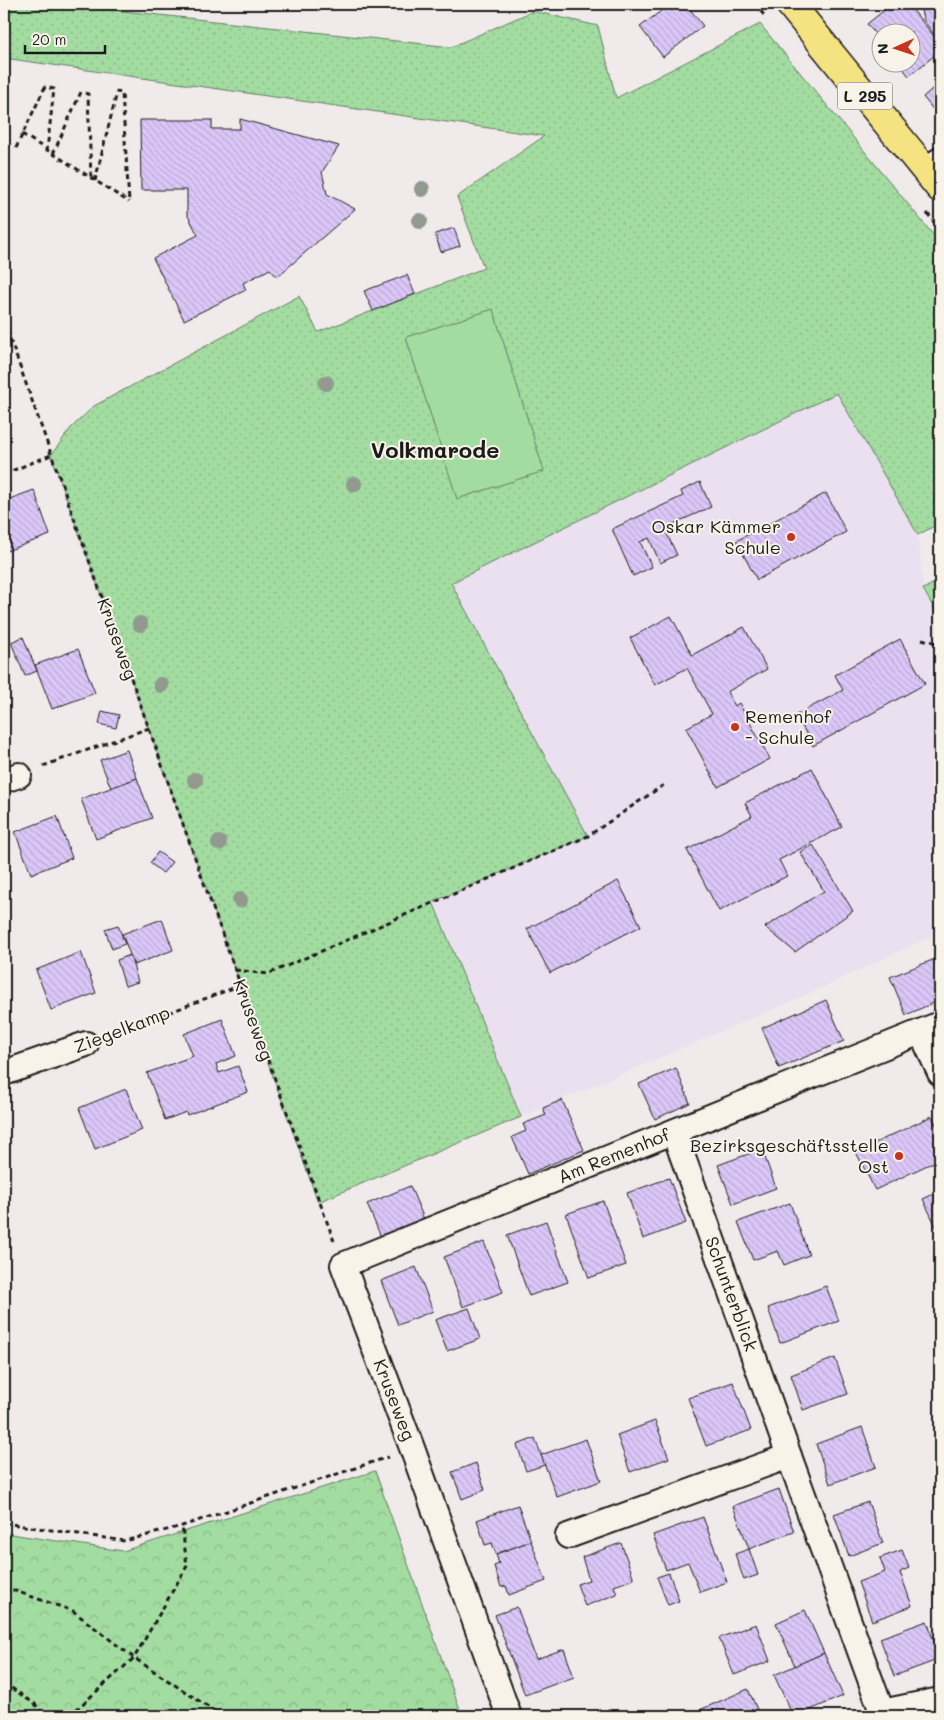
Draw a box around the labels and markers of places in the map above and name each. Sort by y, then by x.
place label: Oskar Kämmer Schule [651,514,781,559]
marker: Oskar Kämmer Schule [785,531,797,543]
place label: Remenhof - Schule [745,704,832,749]
marker: Remenhof - Schule [729,721,741,733]
place label: Bezirksgeschäftsstelle Ost [690,1133,889,1178]
marker: Bezirksgeschäftsstelle Ost [893,1150,905,1162]

